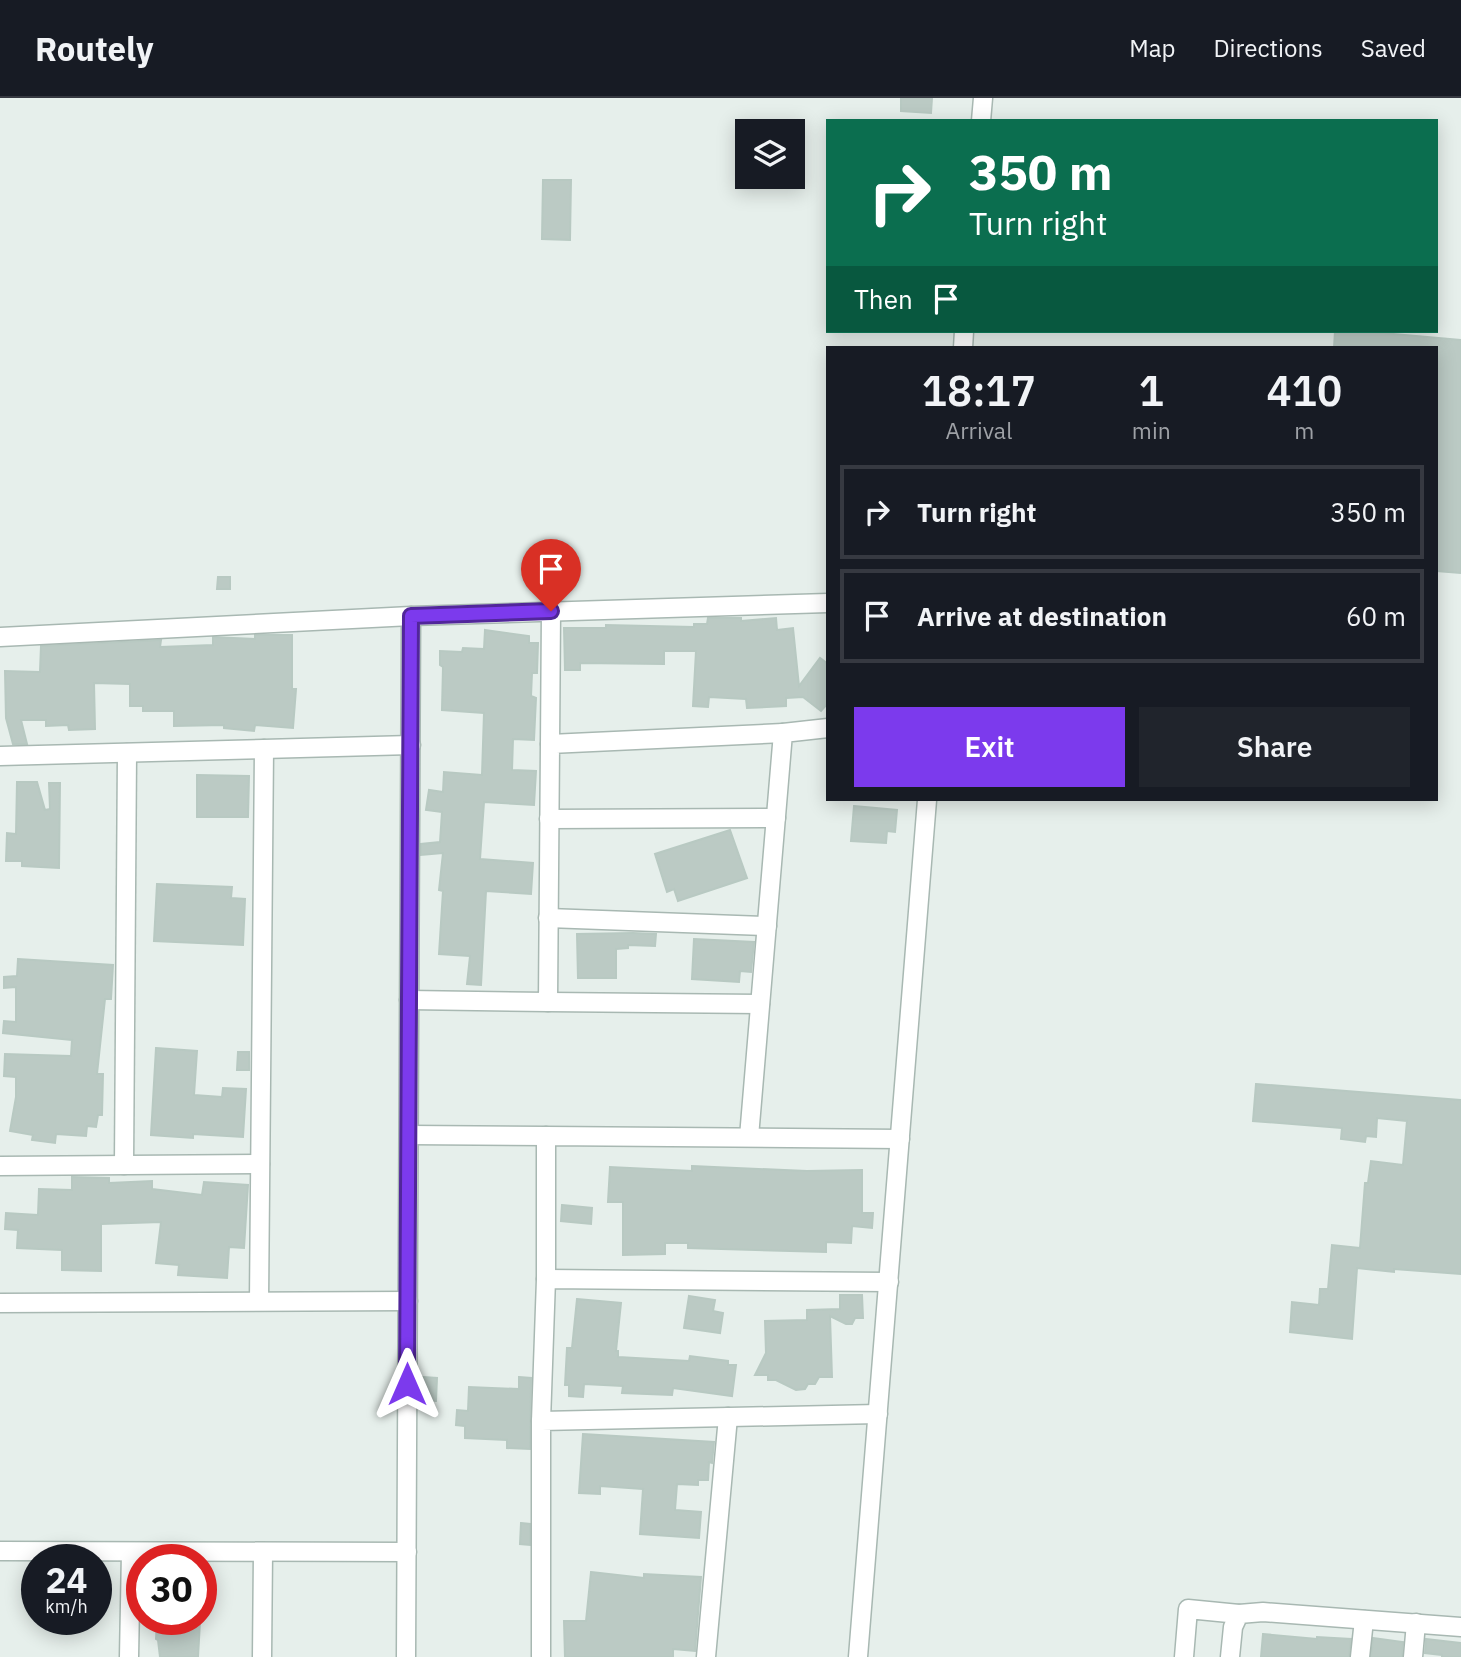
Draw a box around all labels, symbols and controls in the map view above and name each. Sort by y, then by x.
text: Routely [35,27,154,70]
text: Map [1129,32,1175,64]
text: Directions [1213,32,1323,64]
text: Saved [1361,32,1426,64]
map controls [735,119,805,189]
button: layers [735,119,805,189]
text: 350 m [969,140,1113,203]
icon: right [854,147,945,238]
text: Turn right [969,202,1107,244]
icon: arrive [927,280,965,318]
text: Then [854,282,913,316]
text: 18:17 [922,363,1036,418]
text: 1 [1139,363,1164,418]
text: 410 [1267,363,1342,418]
text: Arrival [945,415,1012,445]
text: min [1132,415,1171,445]
text: m [1294,415,1314,445]
icon: right [858,493,896,531]
text: Turn right [917,495,1036,529]
text: 350 m [1330,495,1406,529]
pin [521,539,581,611]
icon: arrive [532,550,570,588]
icon: arrive [858,597,896,635]
text: Arrive at destination [917,599,1167,633]
text: 60 m [1346,599,1406,633]
button: Exit [854,707,1125,787]
button: Share [1139,707,1410,787]
position arrow [370,1347,444,1421]
speed limit sign: 30 [126,1544,217,1635]
text: 24 [45,1557,88,1603]
text: km/h [45,1595,88,1618]

